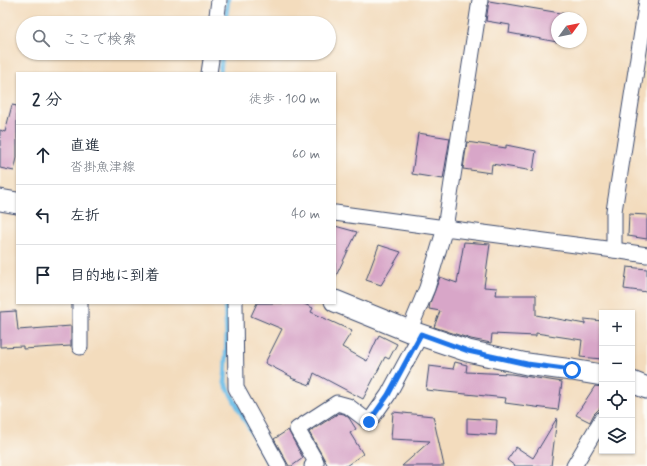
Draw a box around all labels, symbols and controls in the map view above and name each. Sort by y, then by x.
north arrow [551,12,587,48]
search box [16,16,336,60]
icon: search [30,27,52,49]
text: ここで検索 [62,30,137,50]
text: 2 分 [32,89,62,111]
text: 徒歩 · 100 m [249,91,320,108]
text: 直進 [70,136,100,156]
icon: ahead [32,144,54,166]
text: 60 m [292,146,320,163]
text: 沓掛魚津線 [70,159,135,176]
icon: left [32,204,54,226]
text: 左折 [70,206,100,226]
text: 40 m [291,206,320,223]
icon: arrive [32,264,54,286]
text: 目的地に到着 [70,266,160,286]
map controls [599,310,635,454]
button: + [599,310,635,346]
button: − [599,346,635,382]
route start [563,361,581,379]
button: locate [599,382,635,418]
route end [360,413,378,431]
button: layers [599,418,635,454]

